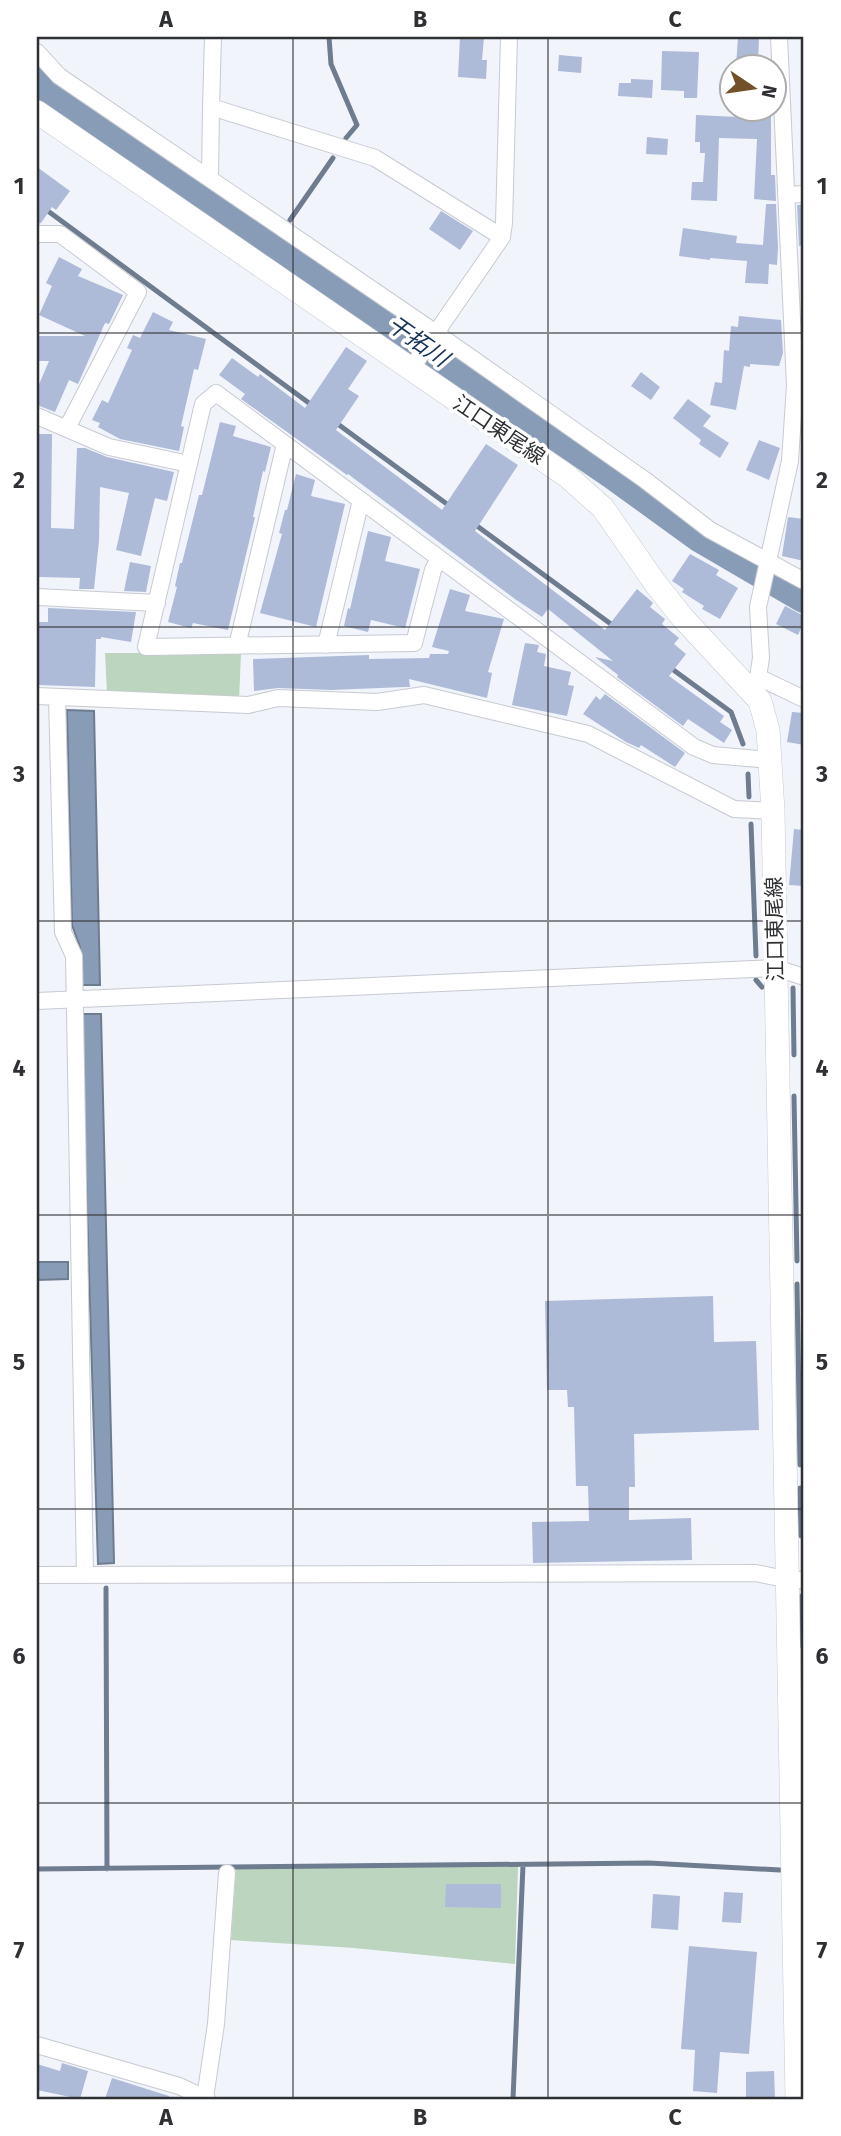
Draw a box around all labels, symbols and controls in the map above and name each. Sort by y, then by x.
text: A [158,5,173,33]
text: B [413,5,427,33]
text: C [668,5,682,33]
north arrow [718,52,788,122]
text: N [756,83,782,100]
text: 1 [14,172,24,200]
text: 1 [817,172,827,200]
water label: 干拓川 [382,310,457,374]
street label: 江口東尾線 [448,390,550,470]
text: 2 [13,466,25,494]
text: 2 [816,466,828,494]
text: 3 [12,760,25,788]
text: 3 [815,760,828,788]
street label: 江口東尾線 [761,876,789,982]
text: 4 [13,1054,26,1082]
text: 4 [816,1054,829,1082]
text: 5 [13,1348,25,1376]
text: 5 [816,1348,828,1376]
text: 6 [13,1642,26,1670]
text: 6 [816,1642,829,1670]
text: 7 [14,1936,25,1964]
text: 7 [817,1936,828,1964]
text: A [158,2103,173,2131]
text: B [413,2103,427,2131]
text: C [668,2103,682,2131]

